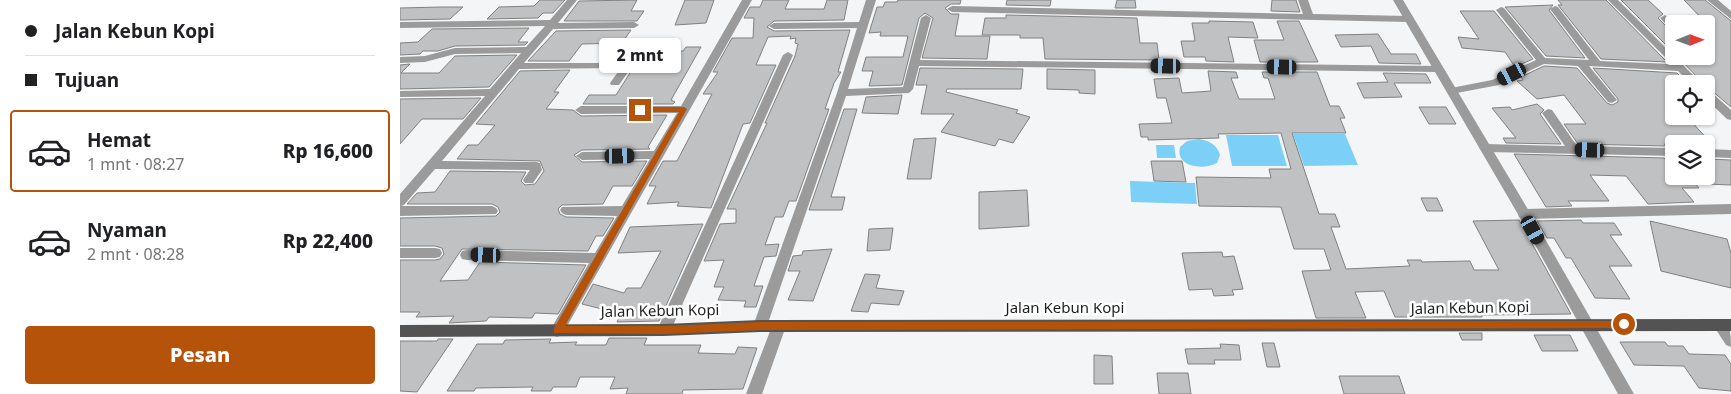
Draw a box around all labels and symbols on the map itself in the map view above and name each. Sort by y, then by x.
north arrow [1665,15,1715,65]
callout: 2 mnt [599,38,681,72]
car [1150,58,1181,74]
car [1266,59,1297,75]
car [1495,61,1528,87]
route end [629,99,651,121]
car [1574,142,1605,158]
car [604,148,635,164]
car [1519,213,1546,247]
car [470,247,501,263]
street label: Jalan Kebun Kopi [1408,296,1530,318]
street label: Jalan Kebun Kopi [1004,297,1124,317]
street label: Jalan Kebun Kopi [598,299,720,321]
route start [1613,313,1635,335]

